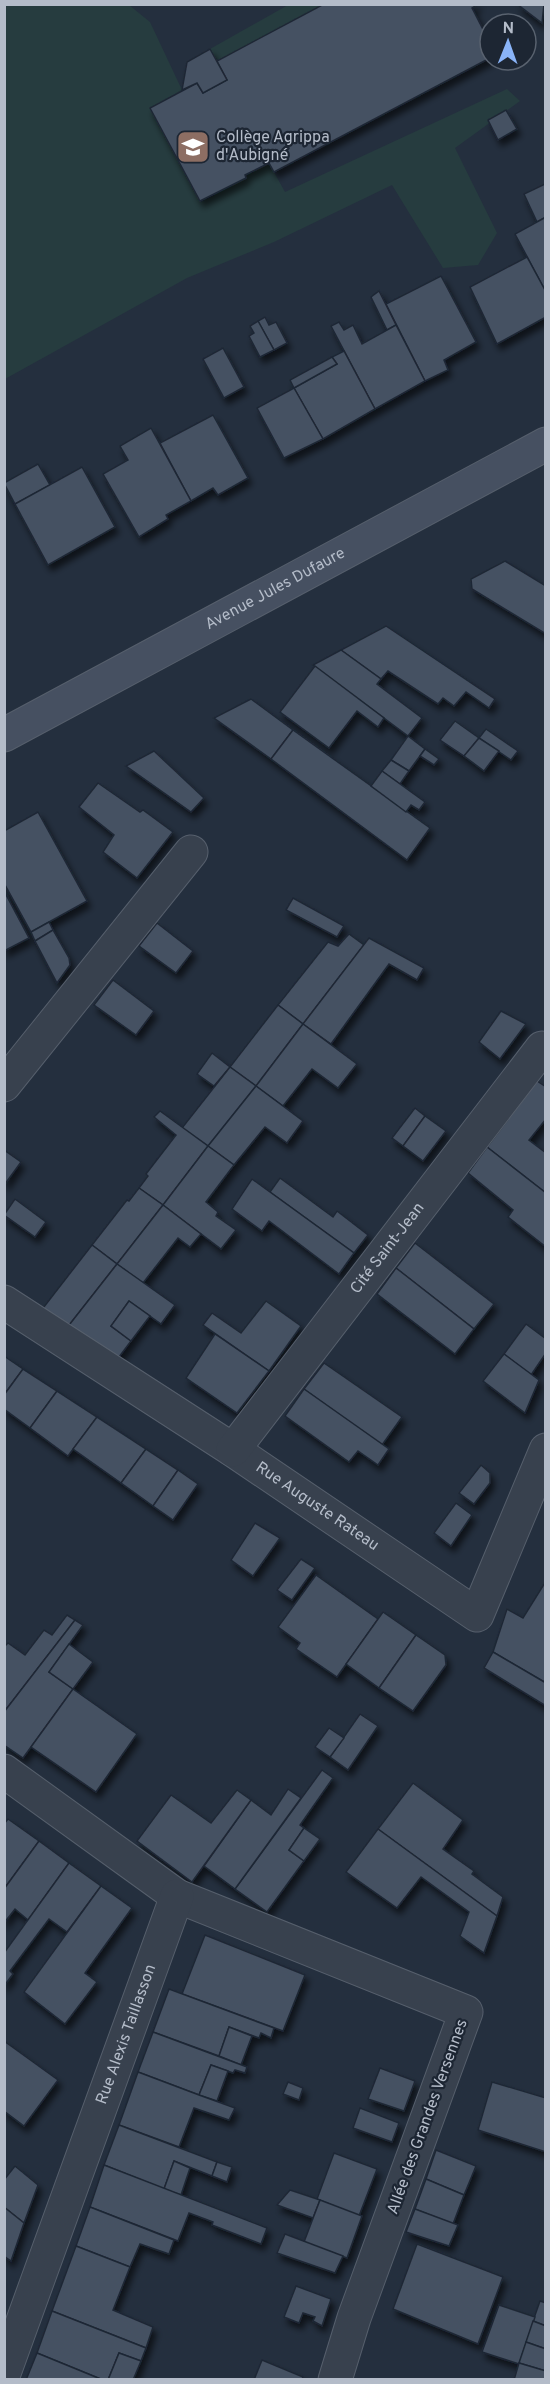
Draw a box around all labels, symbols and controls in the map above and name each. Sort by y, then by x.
north arrow [478,12,538,72]
text: N [502,19,514,39]
place label: Collège Agrippa d'Aubigné [216,128,330,166]
school or university icon: Collège Agrippa d'Aubigné [175,129,211,165]
street label: Avenue Jules Dufaure [202,544,349,635]
street label: Cité Saint-Jean [346,1199,429,1298]
street label: Rue Auguste Rateau [251,1458,383,1556]
street label: Rue Alexis Taillasson [92,1962,161,2107]
street label: Allée des Grandes Versennes [383,2017,473,2217]

